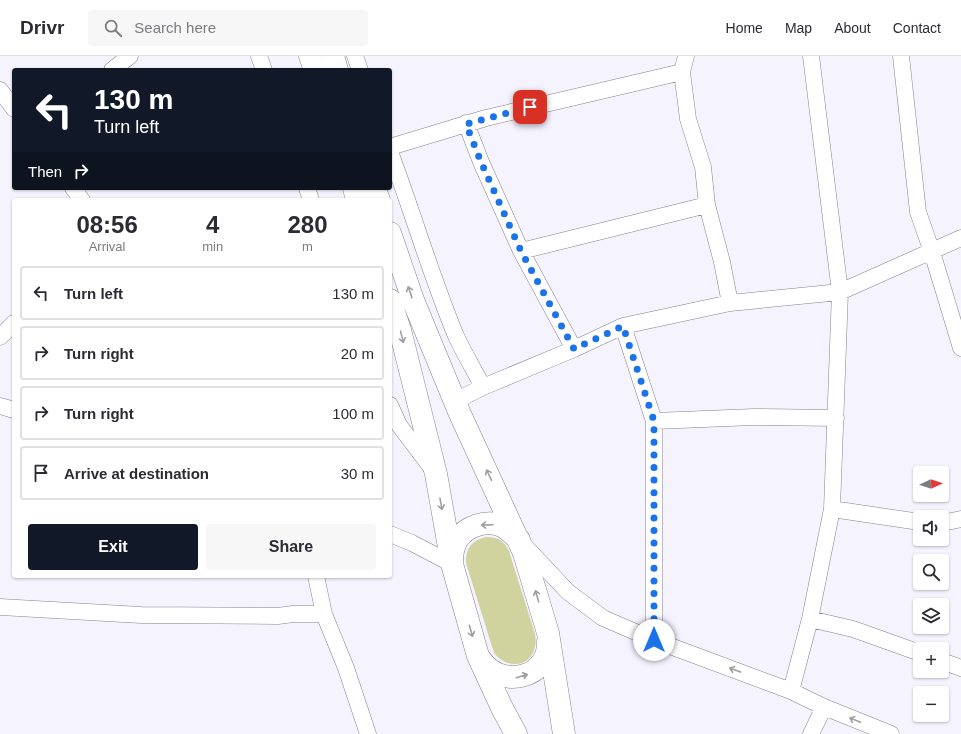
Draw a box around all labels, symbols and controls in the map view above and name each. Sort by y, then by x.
search box [88,10,368,46]
text: Drivr [20,17,64,38]
icon: search [102,17,124,39]
text: Search here [134,19,216,36]
text: Home [726,20,763,36]
text: Map [785,20,812,36]
text: About [834,20,871,36]
text: Contact [893,20,941,36]
icon: left [28,84,80,136]
text: 130 m [94,84,173,115]
pin [513,90,547,124]
icon: arrive [519,96,541,118]
text: Turn left [94,117,159,137]
icon: right [70,160,92,182]
text: Then [28,163,62,180]
text: 08:56 [76,211,138,238]
text: 4 [206,211,219,238]
text: 280 [288,211,328,238]
text: Arrival [89,239,126,254]
text: min [202,239,223,254]
text: m [302,239,313,254]
icon: left [30,282,52,304]
text: Turn left [64,285,123,302]
text: 130 m [332,285,374,302]
one-way arrow [406,285,413,298]
one-way arrow [398,330,406,343]
icon: right [30,342,52,364]
text: Turn right [64,345,134,362]
text: 20 m [341,345,374,362]
icon: right [30,402,52,424]
text: Turn right [64,405,134,422]
text: 100 m [332,405,374,422]
icon: arrive [30,462,52,484]
text: Arrive at destination [64,465,209,482]
text: 30 m [341,465,374,482]
north arrow [913,466,949,502]
map controls [913,466,949,722]
one-way arrow [485,470,492,482]
one-way arrow [437,497,445,510]
button: sound [913,510,949,546]
one-way arrow [481,521,494,528]
button: Exit [28,524,198,570]
button: Share [206,524,376,570]
button: search [913,554,949,590]
one-way arrow [533,590,540,603]
button: layers [913,598,949,634]
position arrow [633,619,675,661]
one-way arrow [468,624,475,637]
button: + [913,642,949,678]
one-way arrow [729,666,741,674]
one-way arrow [515,672,528,679]
button: − [913,686,949,722]
one-way arrow [849,715,861,723]

